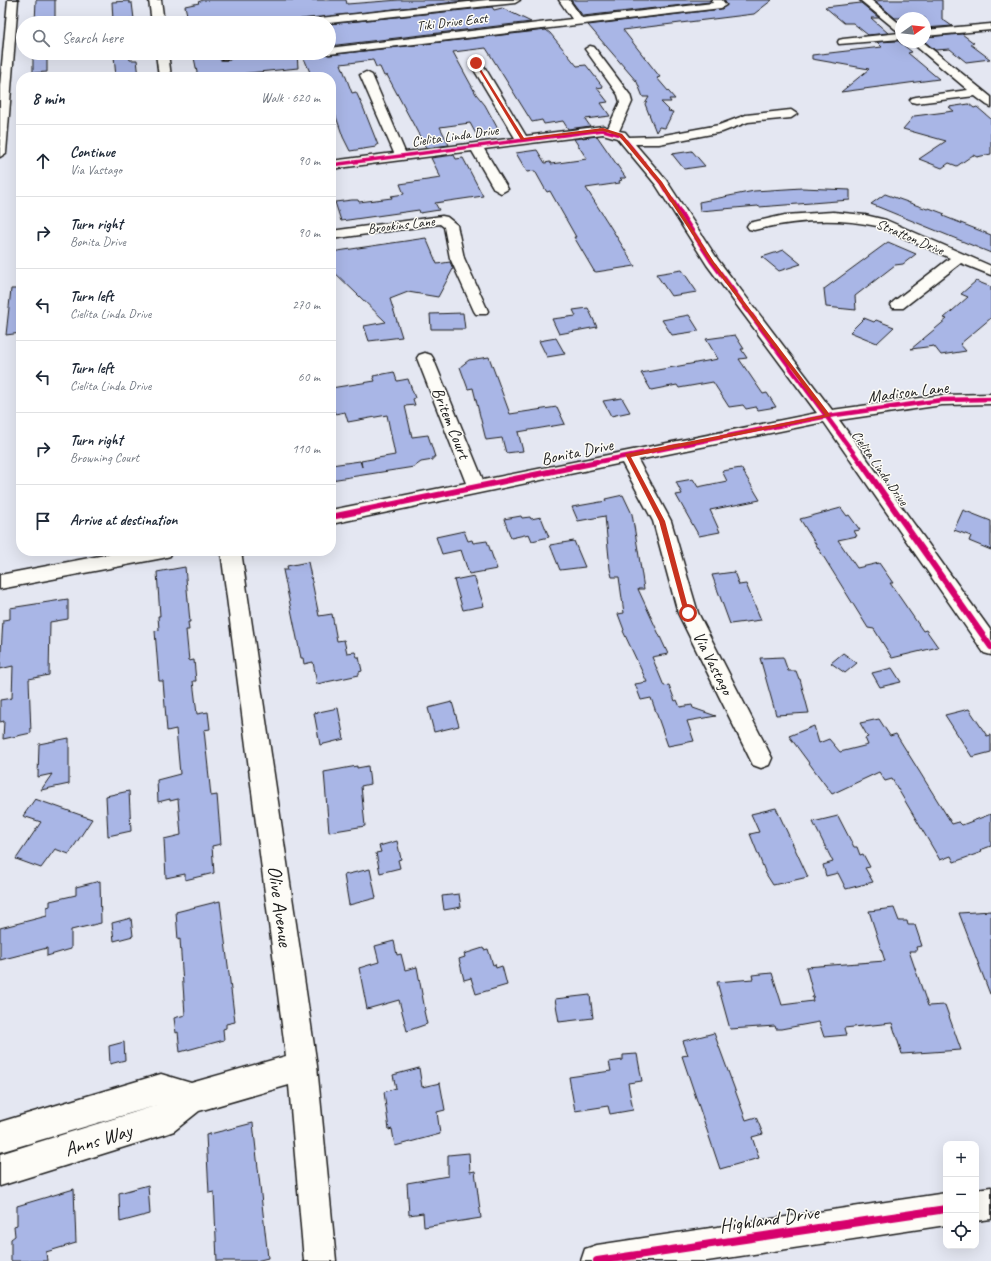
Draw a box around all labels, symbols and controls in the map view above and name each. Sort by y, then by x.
street label: Tiki Drive East [416,9,490,35]
north arrow [895,12,931,48]
search box [16,16,336,60]
icon: search [30,27,52,49]
text: Search here [62,29,123,48]
route end [467,54,485,72]
text: 8 min [32,88,65,109]
text: Walk · 620 m [261,90,320,106]
street label: Cielita Linda Drive [411,121,501,150]
text: Continue [70,143,115,162]
icon: ahead [32,150,54,172]
text: 90 m [298,153,320,169]
text: Via Vastago [70,162,122,178]
street label: Brookins Lane [367,212,437,238]
text: Turn right [70,215,123,234]
street label: Stratton Drive [874,215,948,259]
icon: right [32,222,54,244]
text: 90 m [298,225,320,241]
text: Bonita Drive [70,234,126,250]
text: Turn left [70,287,113,306]
icon: left [32,294,54,316]
text: 270 m [292,297,320,313]
text: Cielita Linda Drive [70,306,151,322]
text: Turn left [70,359,113,378]
icon: left [32,366,54,388]
text: 60 m [298,369,320,385]
street label: Madison Lane [867,376,951,407]
text: Cielita Linda Drive [70,378,151,394]
street label: Britem Court [427,384,476,464]
street label: Cielita Linda Drive [848,427,913,510]
text: Turn right [70,431,123,450]
street label: Bonita Drive [539,434,616,470]
icon: right [32,438,54,460]
text: 110 m [292,441,320,457]
text: Browning Court [70,450,139,466]
icon: arrive [32,510,54,532]
text: Arrive at destination [70,511,177,530]
route start [679,604,697,622]
street label: Via Vastago [688,628,739,700]
street label: Olive Avenue [262,864,298,949]
street label: Anns Way [61,1117,137,1162]
map controls [943,1141,979,1249]
button: + [943,1141,979,1177]
button: − [943,1177,979,1213]
street label: Highland Drive [718,1199,822,1238]
button: locate [943,1213,979,1249]

